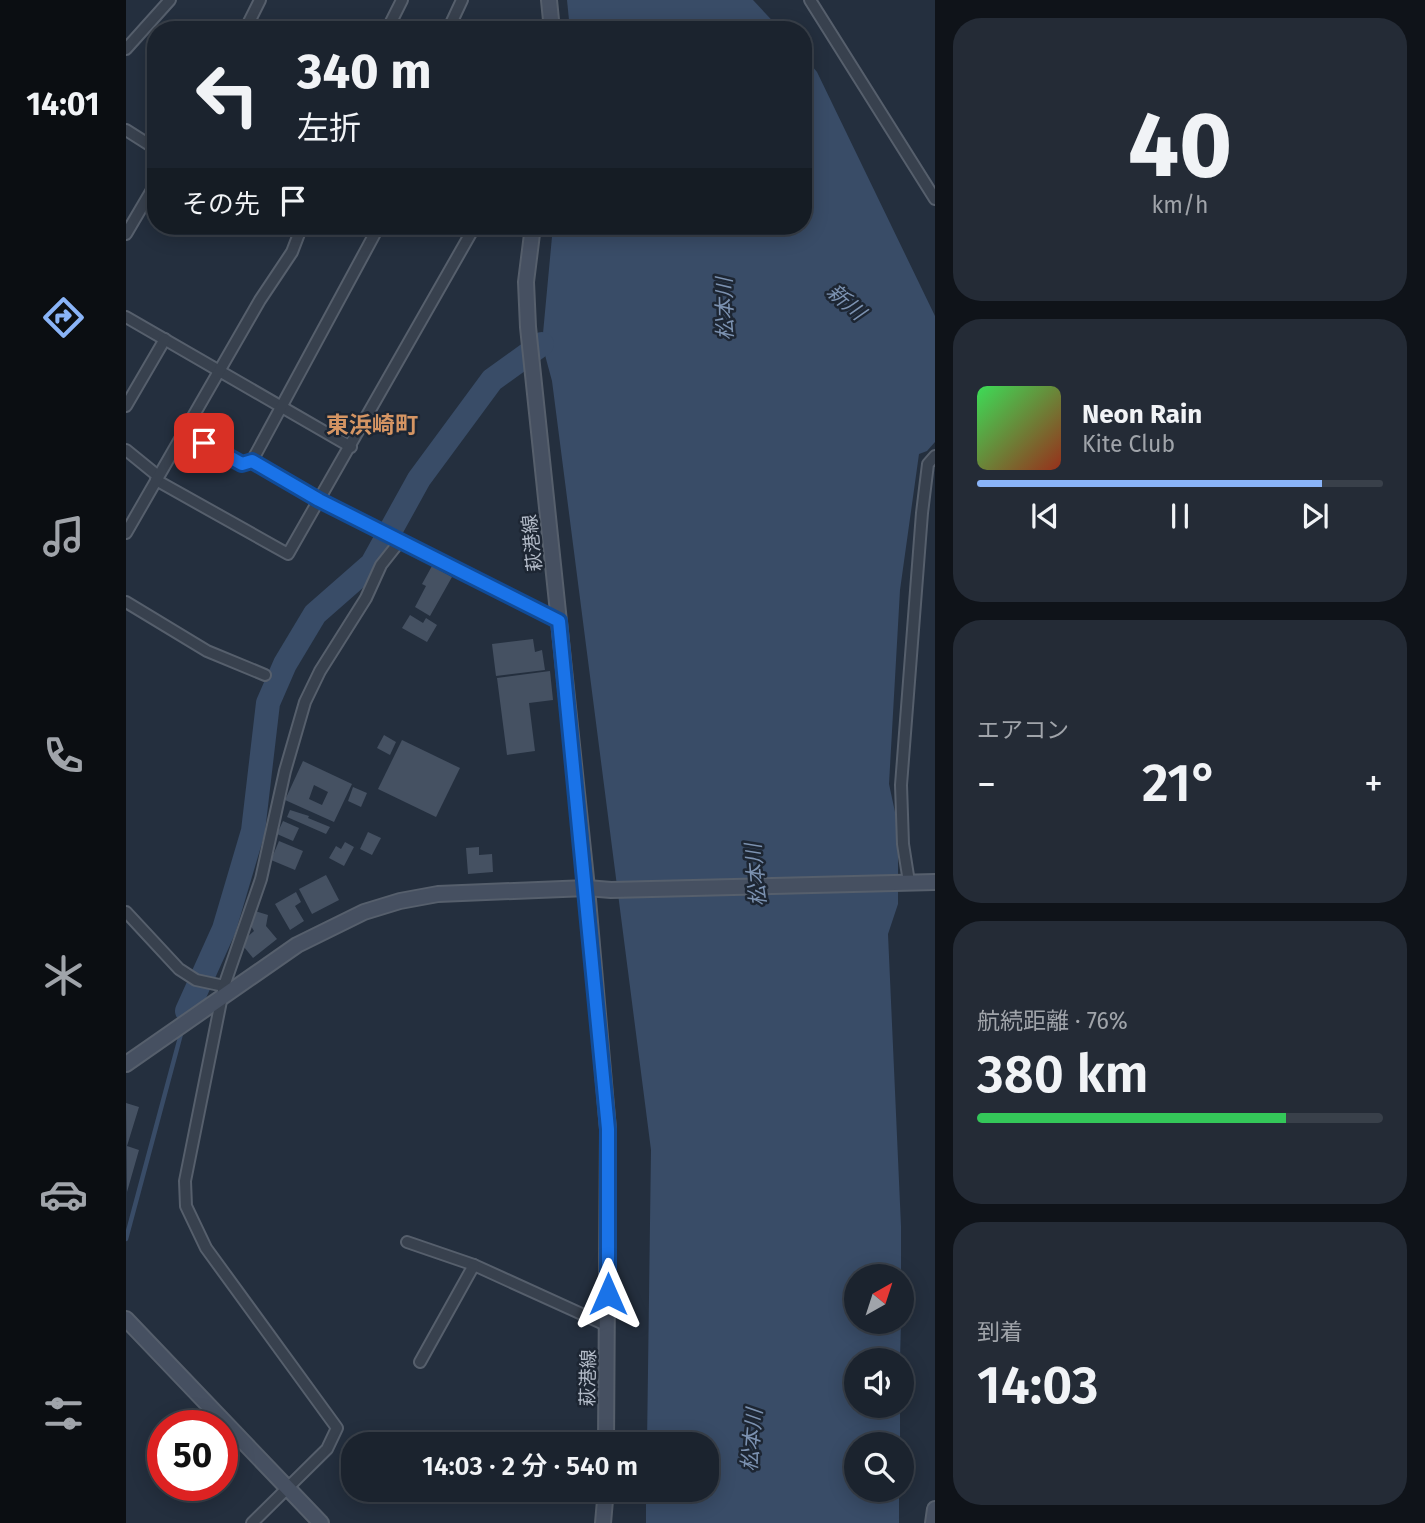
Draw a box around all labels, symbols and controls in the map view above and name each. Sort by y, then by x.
text: 340 m [297,42,432,101]
icon: left [182,49,273,140]
text: 14:01 [26,85,100,123]
text: 40 [1128,91,1232,200]
text: 左折 [297,109,361,147]
icon: arrive [274,182,312,220]
text: その先 [182,189,260,220]
text: km/h [1152,191,1208,219]
water label: 松本川 [711,275,739,341]
water label: 新川 [822,278,872,327]
icon: directions [39,293,88,342]
text: Neon Rain [1082,399,1202,430]
district label: 東浜崎町 [326,411,418,439]
pin [174,413,234,473]
icon: arrive [185,424,223,462]
text: Kite Club [1082,430,1175,458]
icon: previous [1026,497,1064,535]
icon: pause [1161,497,1199,535]
icon: next [1296,497,1334,535]
icon: music [39,512,88,561]
street label: 萩港線 [518,513,546,573]
text: エアコン [977,716,1069,744]
icon: phone [39,731,88,780]
text: 21° [1142,752,1218,815]
text: − [977,761,996,807]
text: + [1364,761,1383,807]
water label: 松本川 [740,840,772,908]
icon: climate [39,951,88,1000]
text: 航続距離 · 76% [977,1007,1128,1035]
text: 380 km [977,1043,1149,1106]
icon: car [39,1170,88,1219]
position arrow [571,1257,645,1331]
north arrow [844,1264,914,1334]
map controls [844,1264,914,1502]
text: 到着 [977,1318,1023,1346]
button: sound [844,1348,914,1418]
street label: 萩港線 [576,1349,600,1407]
text: 14:03 [977,1354,1099,1417]
icon: filters [39,1389,88,1438]
water label: 松本川 [736,1405,768,1473]
speed limit sign: 50 [147,1410,238,1501]
button: search [844,1432,914,1502]
text: 14:03 · 2 分 · 540 m [422,1451,638,1482]

